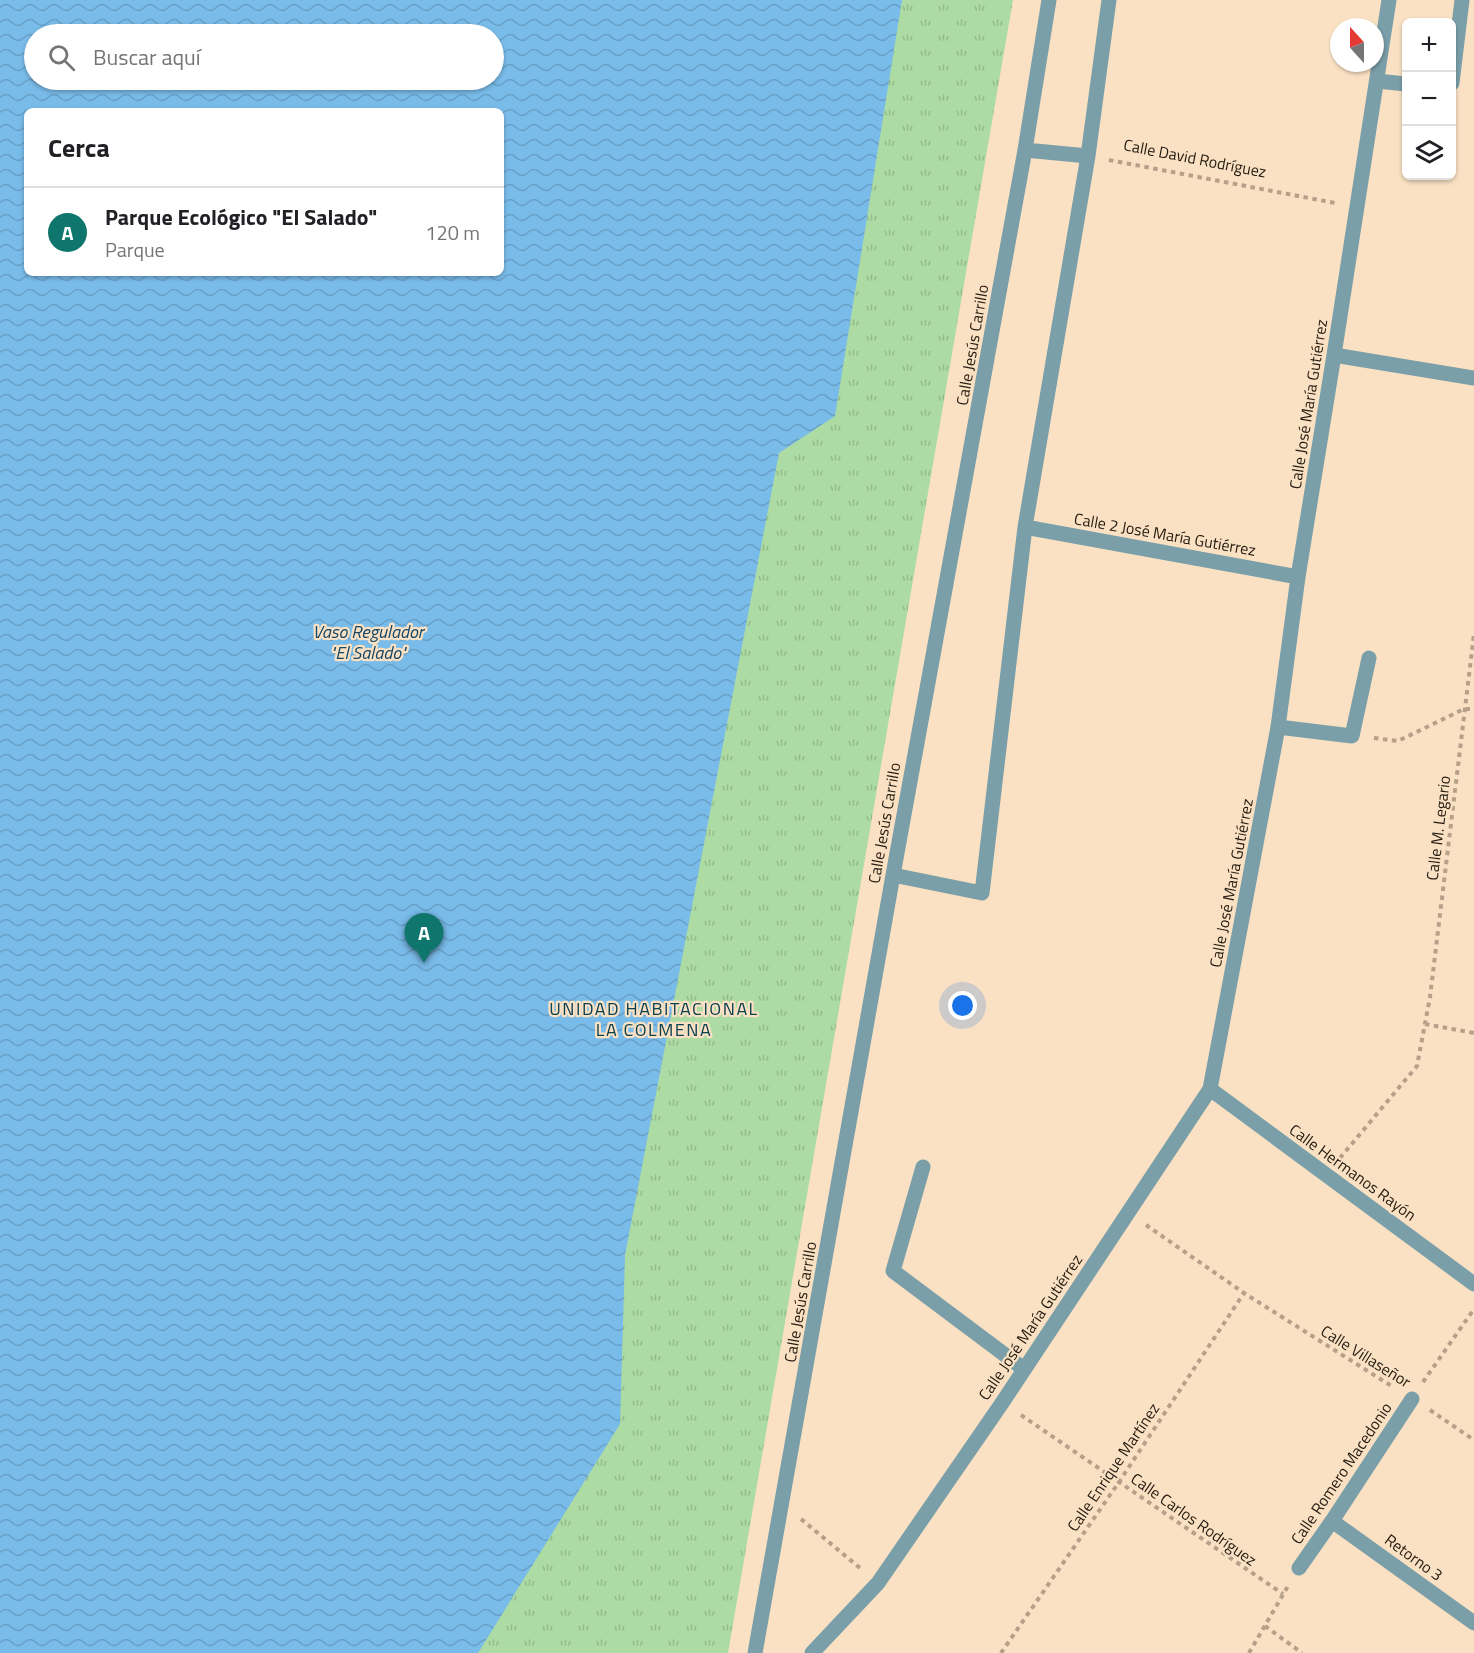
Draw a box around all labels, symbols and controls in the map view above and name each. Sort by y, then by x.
north arrow [1330,18,1384,72]
map controls [1402,18,1456,180]
button: + [1402,18,1456,72]
search box [24,24,504,90]
text: Buscar aquí [93,40,201,74]
icon: search [45,41,78,74]
button: − [1402,72,1456,126]
button: layers [1402,126,1456,180]
text: Cerca [48,128,110,167]
street label: Calle David Rodríguez [1122,132,1268,184]
text: Parque Ecológico "El Salado" [105,200,377,234]
text: A [61,217,74,248]
text: 120 m [425,217,480,248]
text: Parque [105,234,165,265]
street label: Calle Jesús Carrillo [950,283,994,407]
street label: Calle José María Gutiérrez [1283,317,1333,491]
street label: Calle 2 José María Gutiérrez [1072,506,1258,562]
water label: Vaso Regulador "El Salado" [312,618,426,666]
street label: Calle Jesús Carrillo [862,761,906,885]
street label: Calle M. Legario [1420,774,1456,882]
street label: Calle José María Gutiérrez [1203,796,1259,970]
pin: A [404,914,444,963]
your location [948,991,977,1020]
district label: UNIDAD HABITACIONAL LA COLMENA [549,995,759,1043]
street label: Calle Hermanos Rayón [1285,1118,1421,1226]
street label: Calle Jesús Carrillo [778,1240,822,1364]
street label: Calle José María Gutiérrez [972,1249,1088,1405]
street label: Calle Villaseñor [1316,1319,1416,1393]
street label: Calle Romero Macedonio [1284,1397,1398,1549]
street label: Calle Enrique Martínez [1061,1398,1165,1536]
street label: Calle Carlos Rodríguez [1126,1466,1262,1572]
street label: Retorno 3 [1380,1528,1448,1586]

